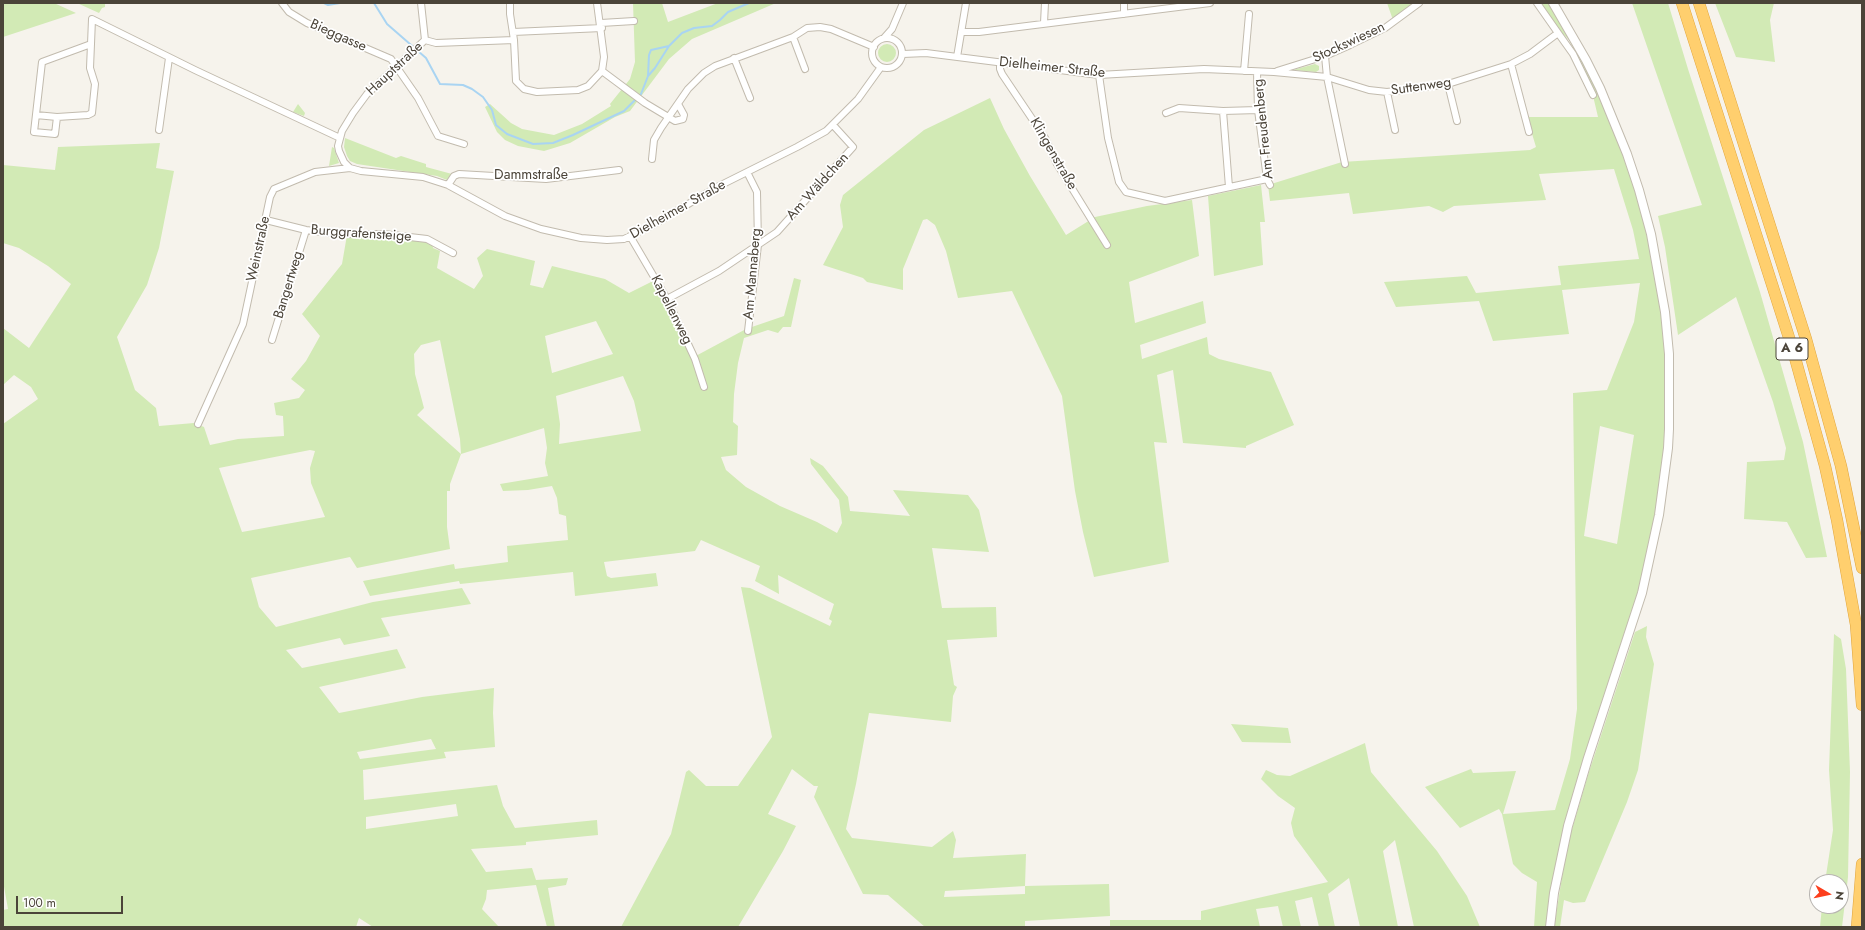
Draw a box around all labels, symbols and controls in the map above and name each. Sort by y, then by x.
street label: Bieggasse [307,16,369,56]
street label: Stockswiesen [1310,19,1388,67]
street label: Hauptstraße [363,39,427,99]
street label: Dielheimer Straße [998,54,1106,82]
street label: Suttenweg [1390,74,1452,100]
street label: Am Freudenberg [1250,78,1278,180]
street label: Klingenstraße [1026,115,1080,193]
street label: Am Wäldchen [783,150,853,224]
street label: Dammstraße [494,168,568,184]
street label: Dielheimer Straße [627,177,729,243]
street label: Weinstraße [244,215,274,283]
street label: Burggrafensteige [310,222,412,246]
street label: Am Mannaberg [741,228,765,320]
street label: Bangertweg [271,249,307,321]
street label: Kapellenweg [646,273,696,347]
road number: A 6 [1776,338,1808,360]
north arrow [1809,874,1849,914]
scale bar [18,888,125,914]
text: N [1831,890,1848,901]
text: 100 m [23,894,56,912]

